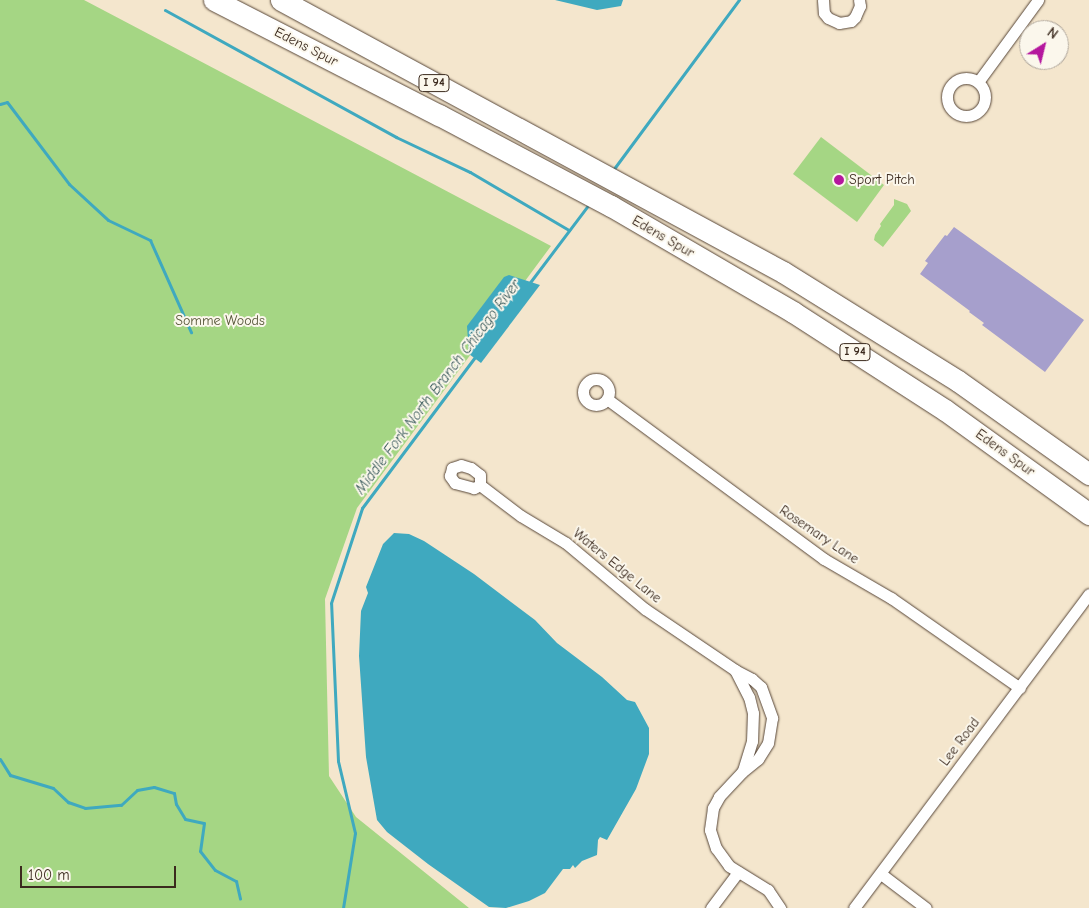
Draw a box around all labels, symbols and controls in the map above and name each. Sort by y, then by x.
north arrow [1019,20,1069,70]
street label: Edens Spur [271,24,341,70]
text: N [1044,24,1061,43]
road number: I 94 [418,74,450,92]
place label: Sport Pitch [849,172,915,188]
marker: Sport Pitch [833,174,845,186]
street label: Edens Spur [629,212,697,262]
water label: Middle Fork North Branch Chicago River [351,276,525,498]
park label: Somme Woods [175,313,265,329]
road number: I 94 [839,342,871,362]
street label: Edens Spur [972,426,1038,480]
street label: Rosemary Lane [776,502,862,568]
street label: Waters Edge Lane [569,525,665,607]
street label: Lee Road [937,715,983,769]
scale bar [22,856,179,888]
text: 100 m [28,866,70,884]

